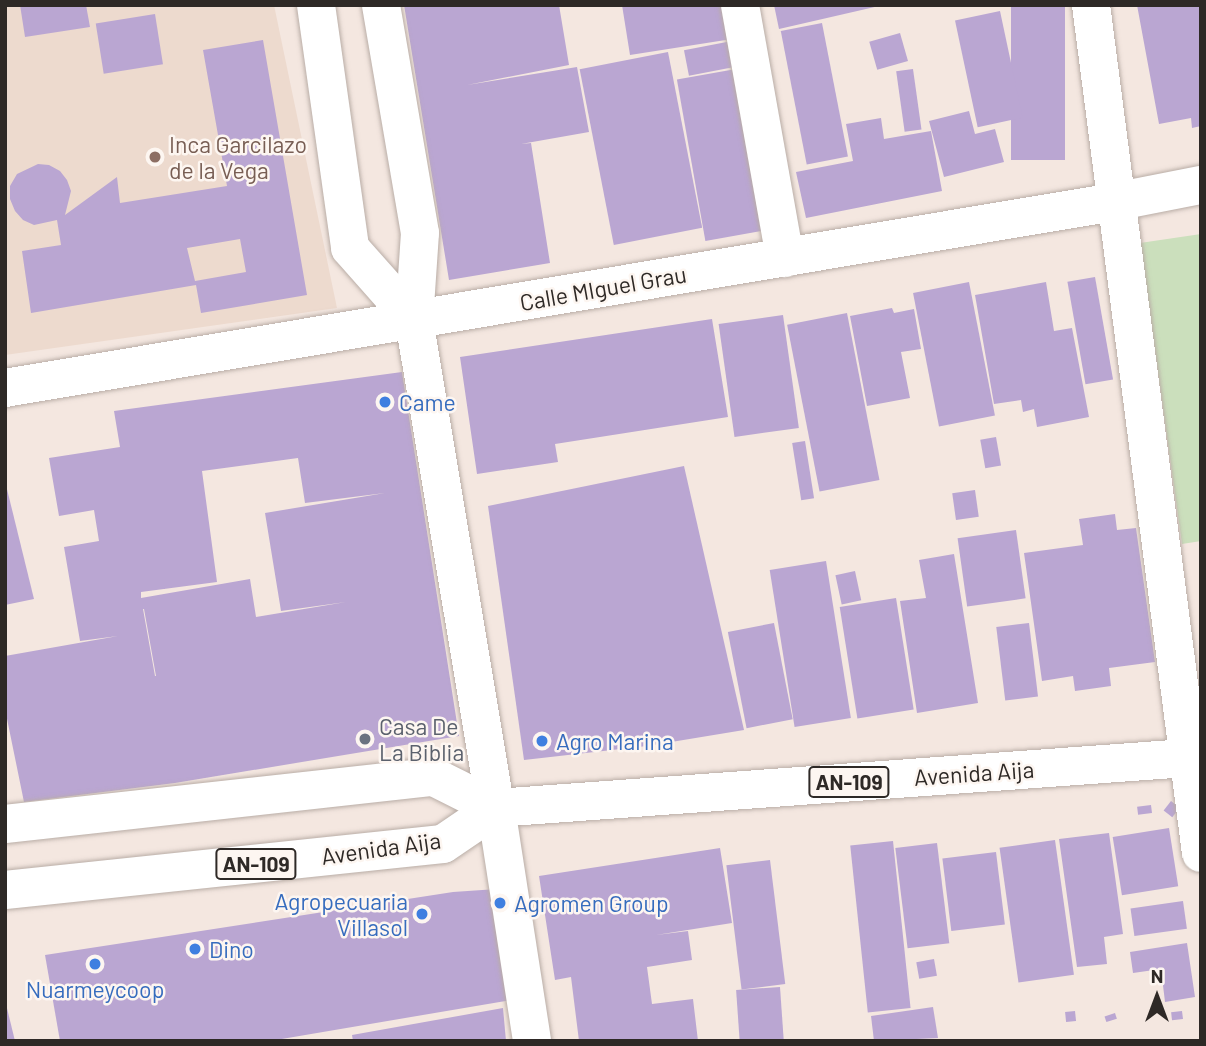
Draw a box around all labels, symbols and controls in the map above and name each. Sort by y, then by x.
place label: Inca Garcilazo de la Vega [169,130,307,184]
marker: Inca Garcilazo de la Vega [147,149,163,165]
street label: Calle MIguel Grau [518,260,688,316]
place label: Came [399,388,456,416]
marker: Came [377,394,393,410]
place label: Casa De La Biblia [379,712,464,766]
place label: Agro Marina [556,727,674,755]
marker: Casa De La Biblia [357,731,373,747]
marker: Agro Marina [534,733,550,749]
street label: Avenida Aija [913,755,1035,791]
road number: AN-109 [807,764,891,800]
street label: Avenida Aija [319,826,443,870]
road number: AN-109 [214,846,298,882]
place label: Agropecuaria Villasol [275,887,408,941]
place label: Agromen Group [514,889,669,917]
marker: Agromen Group [492,895,508,911]
marker: Agropecuaria Villasol [414,906,430,922]
place label: Dino [209,935,254,963]
marker: Dino [187,941,203,957]
marker: Nuarmeycoop [87,956,103,972]
north arrow [1122,962,1192,1032]
text: N [1151,964,1163,987]
place label: Nuarmeycoop [26,975,164,1003]

